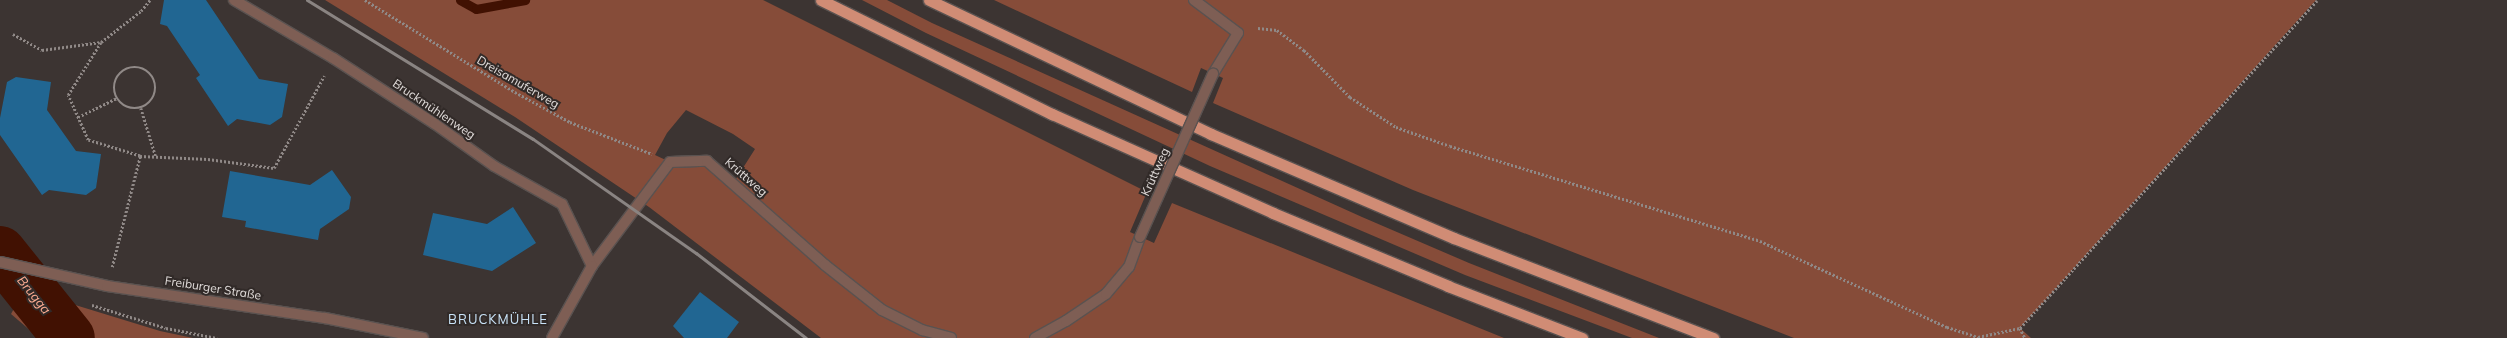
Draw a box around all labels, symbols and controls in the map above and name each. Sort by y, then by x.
street label: Dreisamuferweg [474,53,562,111]
street label: Bruckmühlenweg [390,76,478,142]
street label: Krüttweg [1138,146,1172,198]
street label: Krüttweg [722,155,770,199]
water label: Brugga [14,273,54,317]
street label: Freiburger Straße [164,273,262,303]
district label: BRUCKMÜHLE [448,311,548,327]

